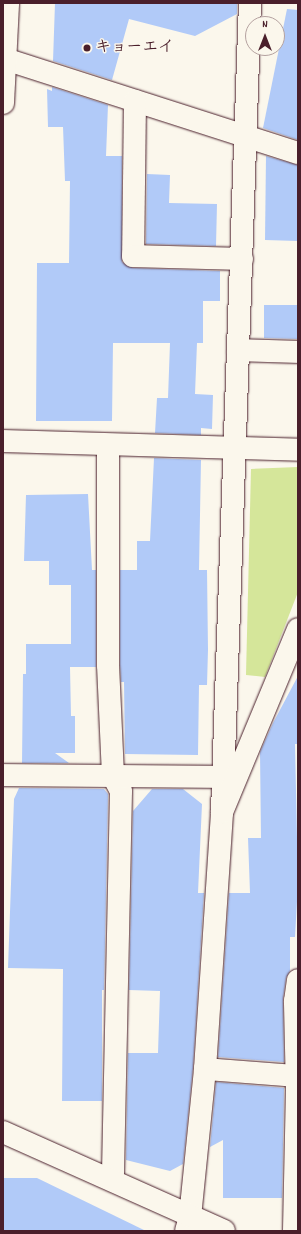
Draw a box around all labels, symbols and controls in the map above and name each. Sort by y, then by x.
north arrow [245,16,285,56]
text: N [262,17,268,33]
place label: キョーエイ [95,38,174,58]
marker: キョーエイ [82,43,92,53]

